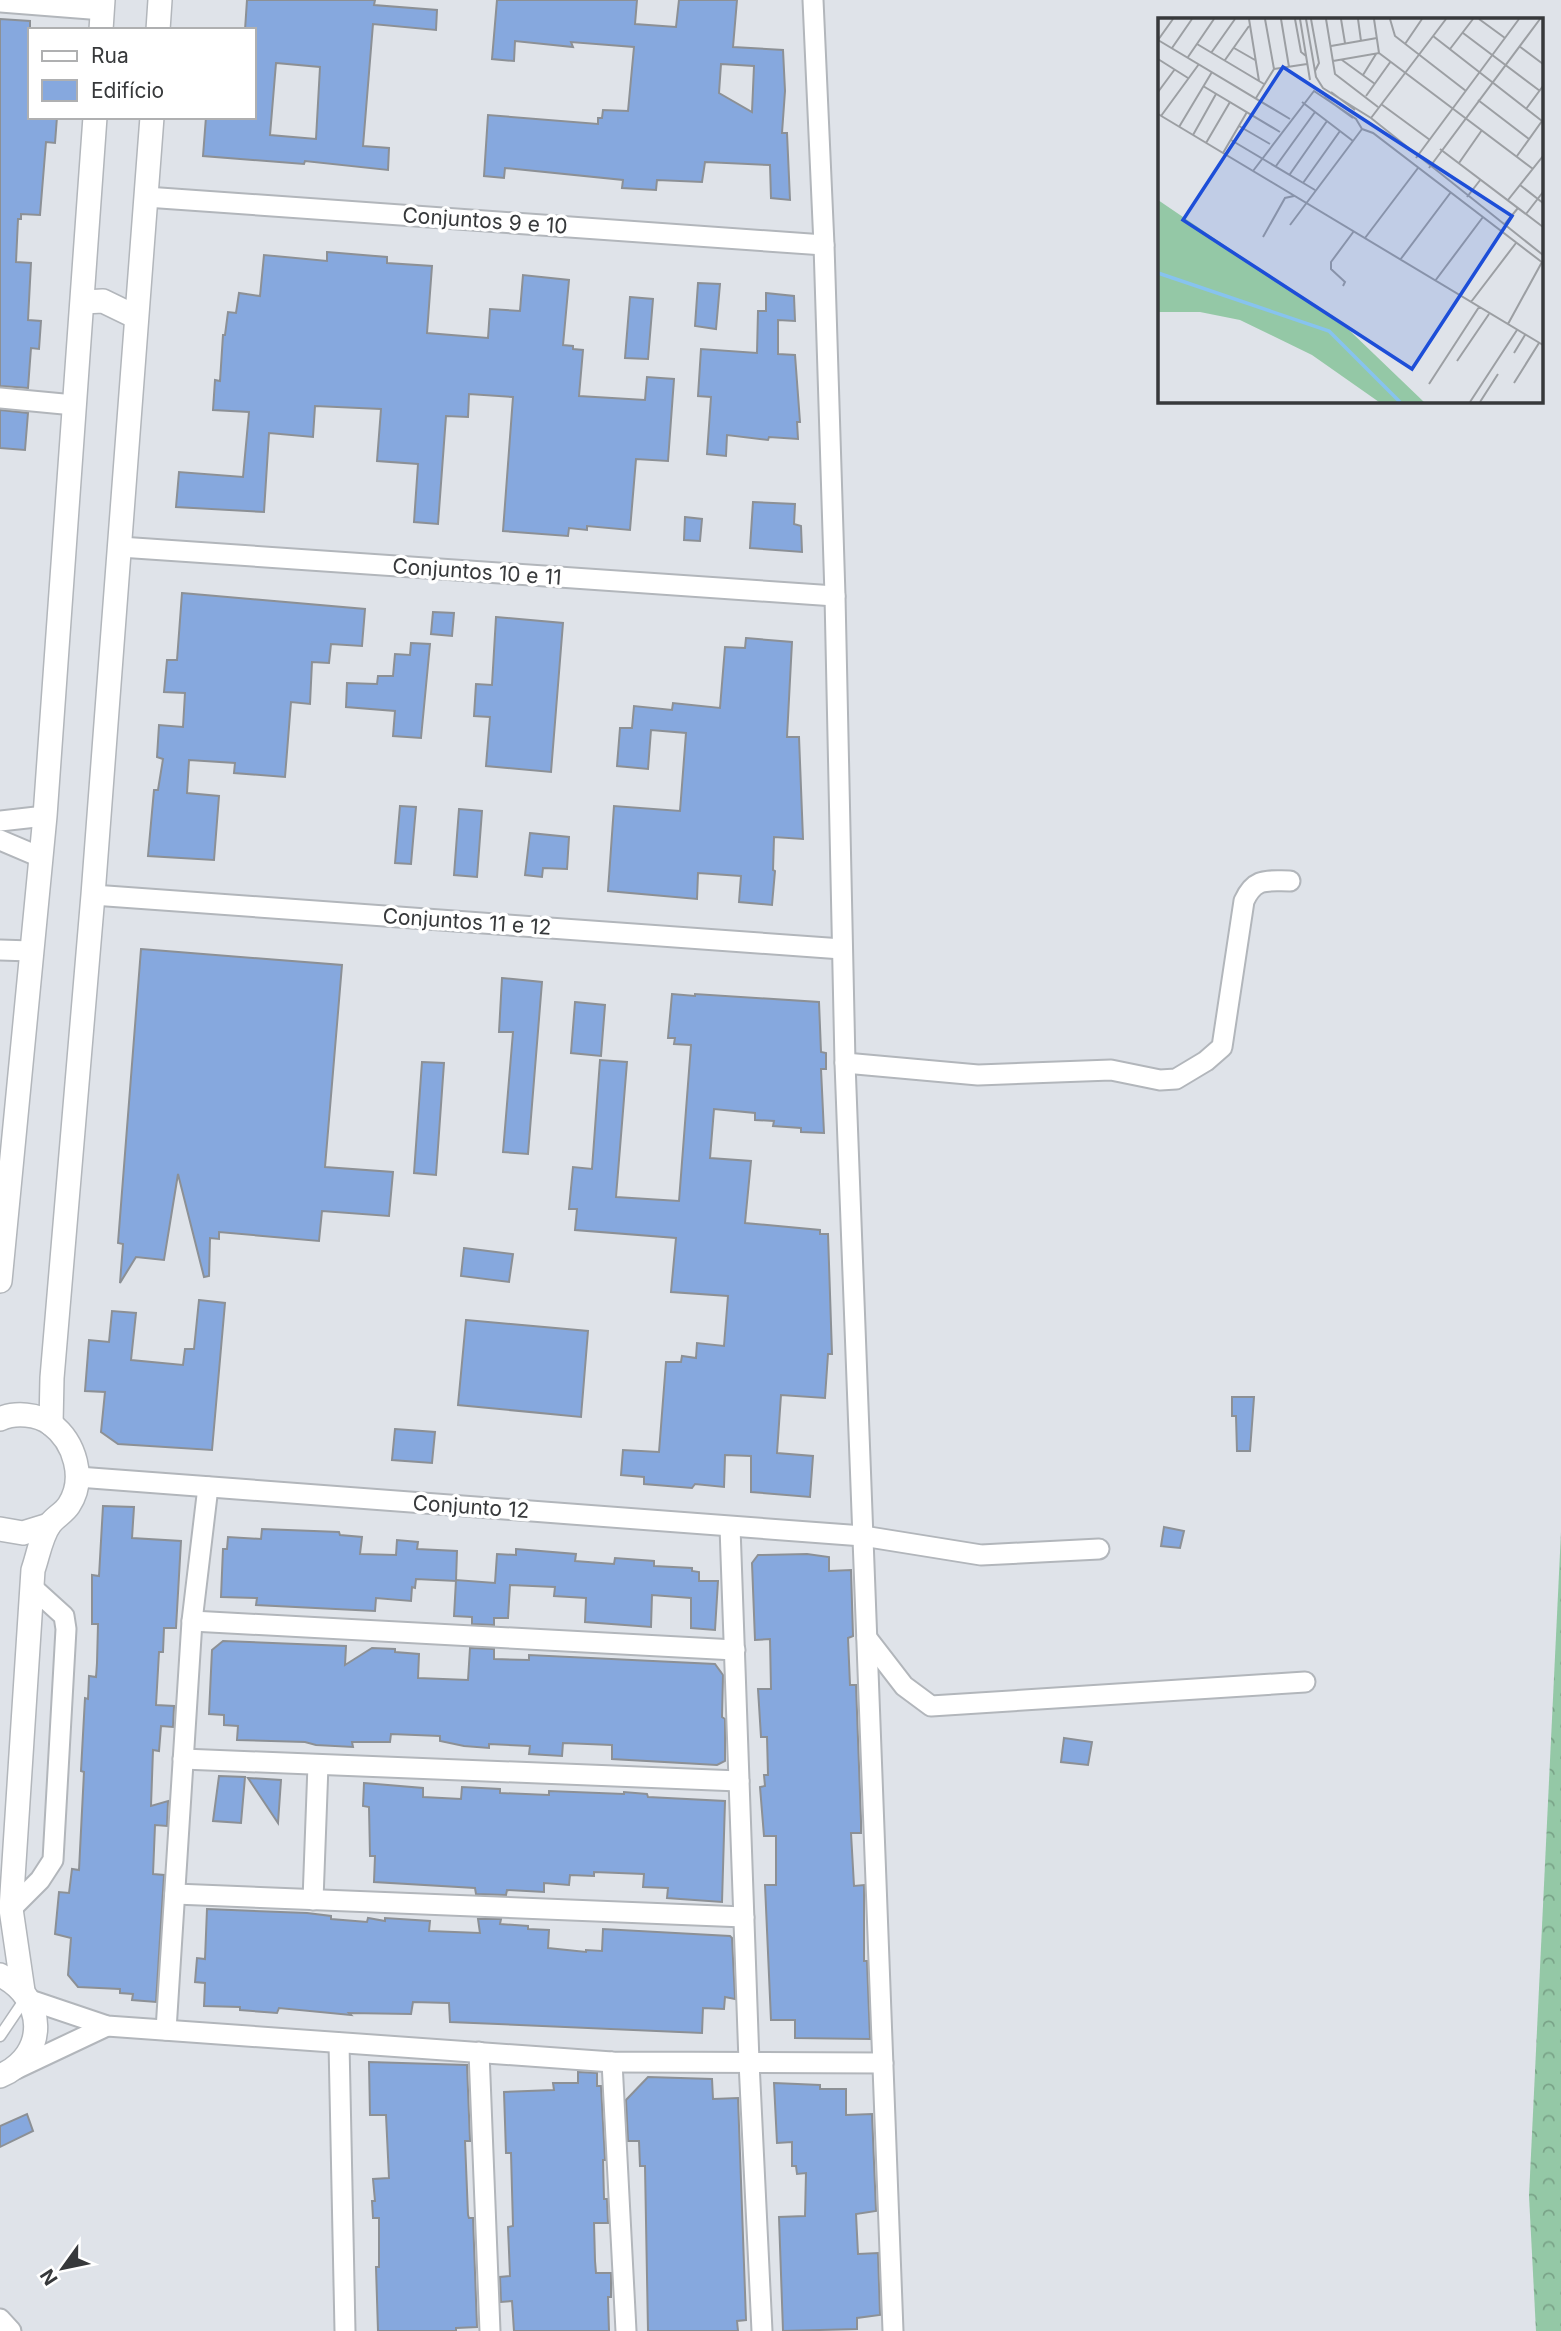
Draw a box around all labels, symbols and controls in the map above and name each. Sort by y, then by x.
inset map [1158,18,1544,402]
legend [28,28,256,119]
text: Rua [91,43,129,68]
text: Edifício [91,78,164,103]
street label: Conjuntos 9 e 10 [402,202,568,239]
street label: Conjuntos 10 e 11 [392,553,562,590]
street label: Conjuntos 11 e 12 [382,903,552,940]
street label: Conjunto 12 [412,1490,530,1523]
north arrow [28,2233,98,2303]
text: N [36,2265,63,2289]

